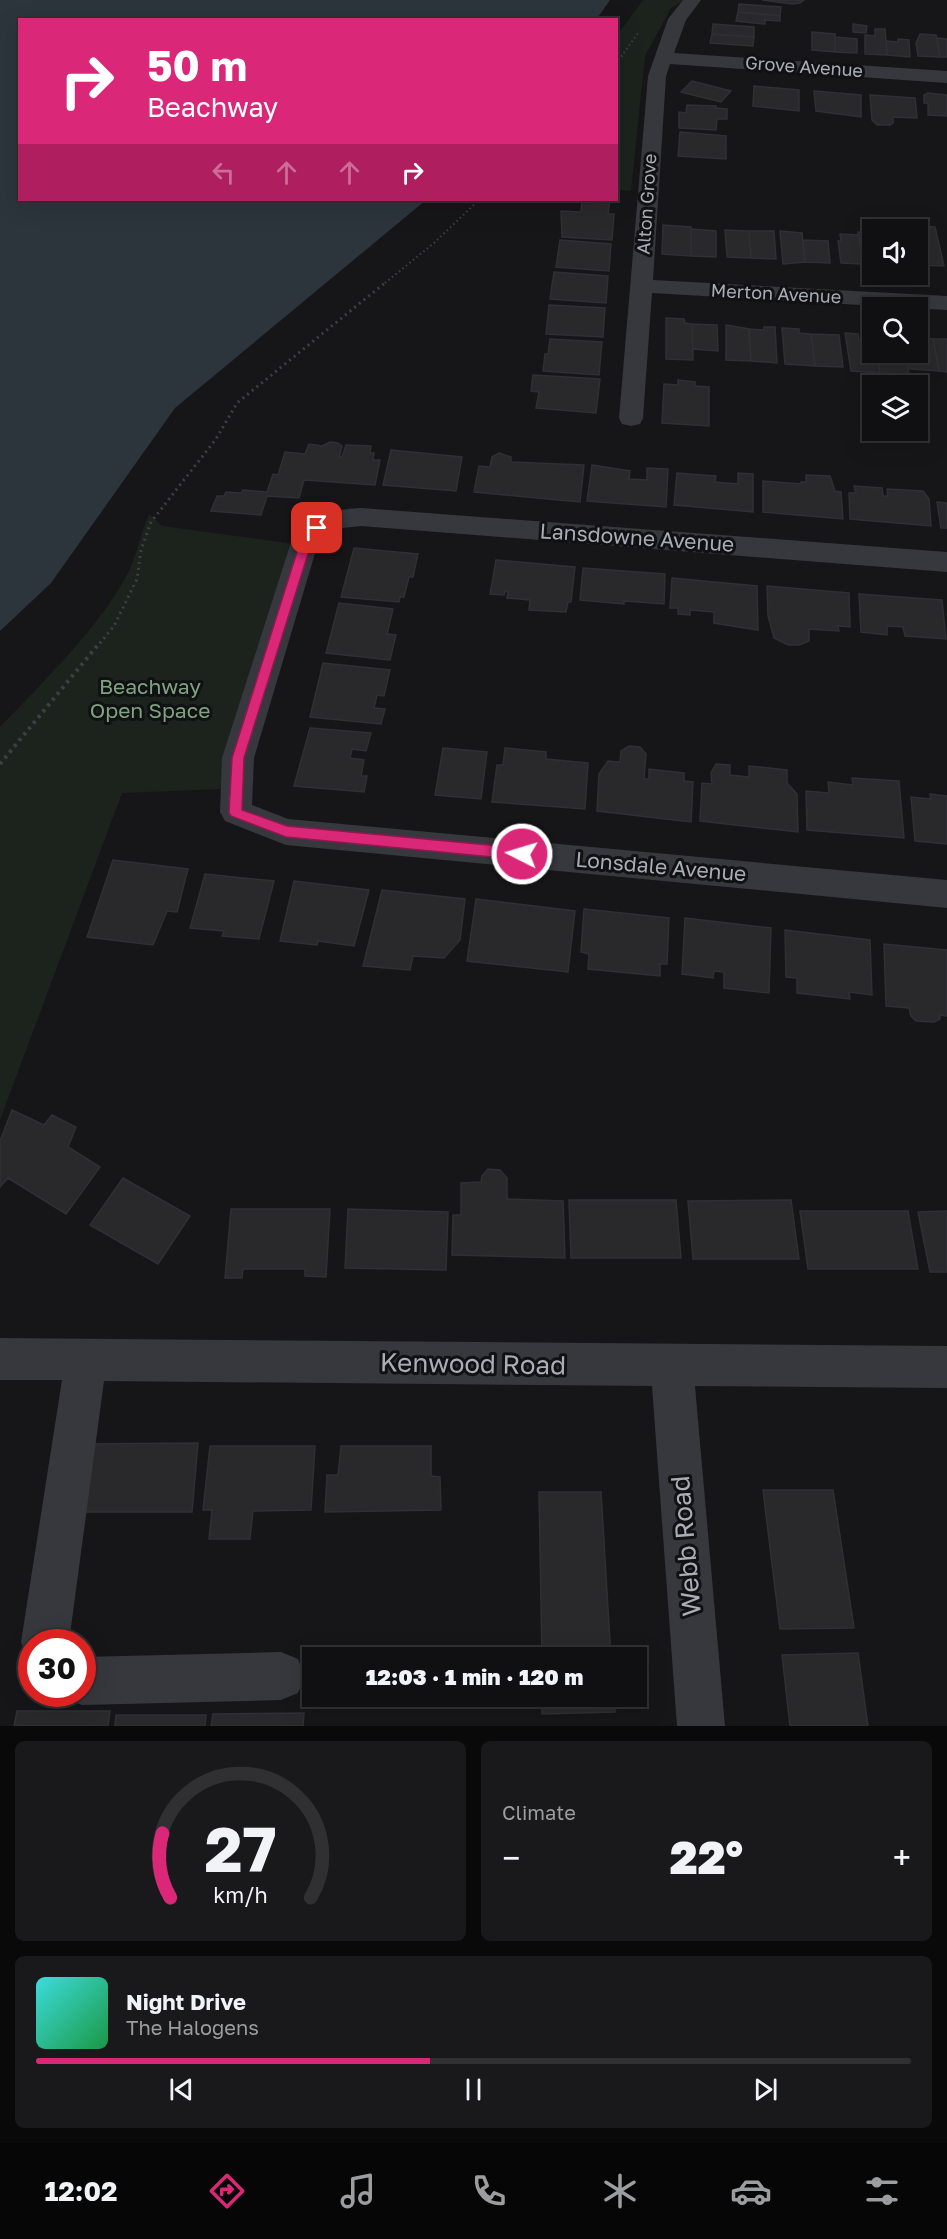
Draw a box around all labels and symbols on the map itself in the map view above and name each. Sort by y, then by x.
street label: Grove Avenue [744,51,864,81]
street label: Alton Grove [632,153,660,255]
street label: Merton Avenue [710,279,842,307]
pin [291,502,342,553]
street label: Lansdowne Avenue [539,517,735,557]
park label: Beachway Open Space [90,673,210,723]
position arrow [490,822,554,886]
street label: Lonsdale Avenue [575,846,748,886]
street label: Kenwood Road [380,1346,566,1381]
street label: Webb Road [664,1474,707,1618]
speed limit sign: 30 [18,1629,96,1707]

